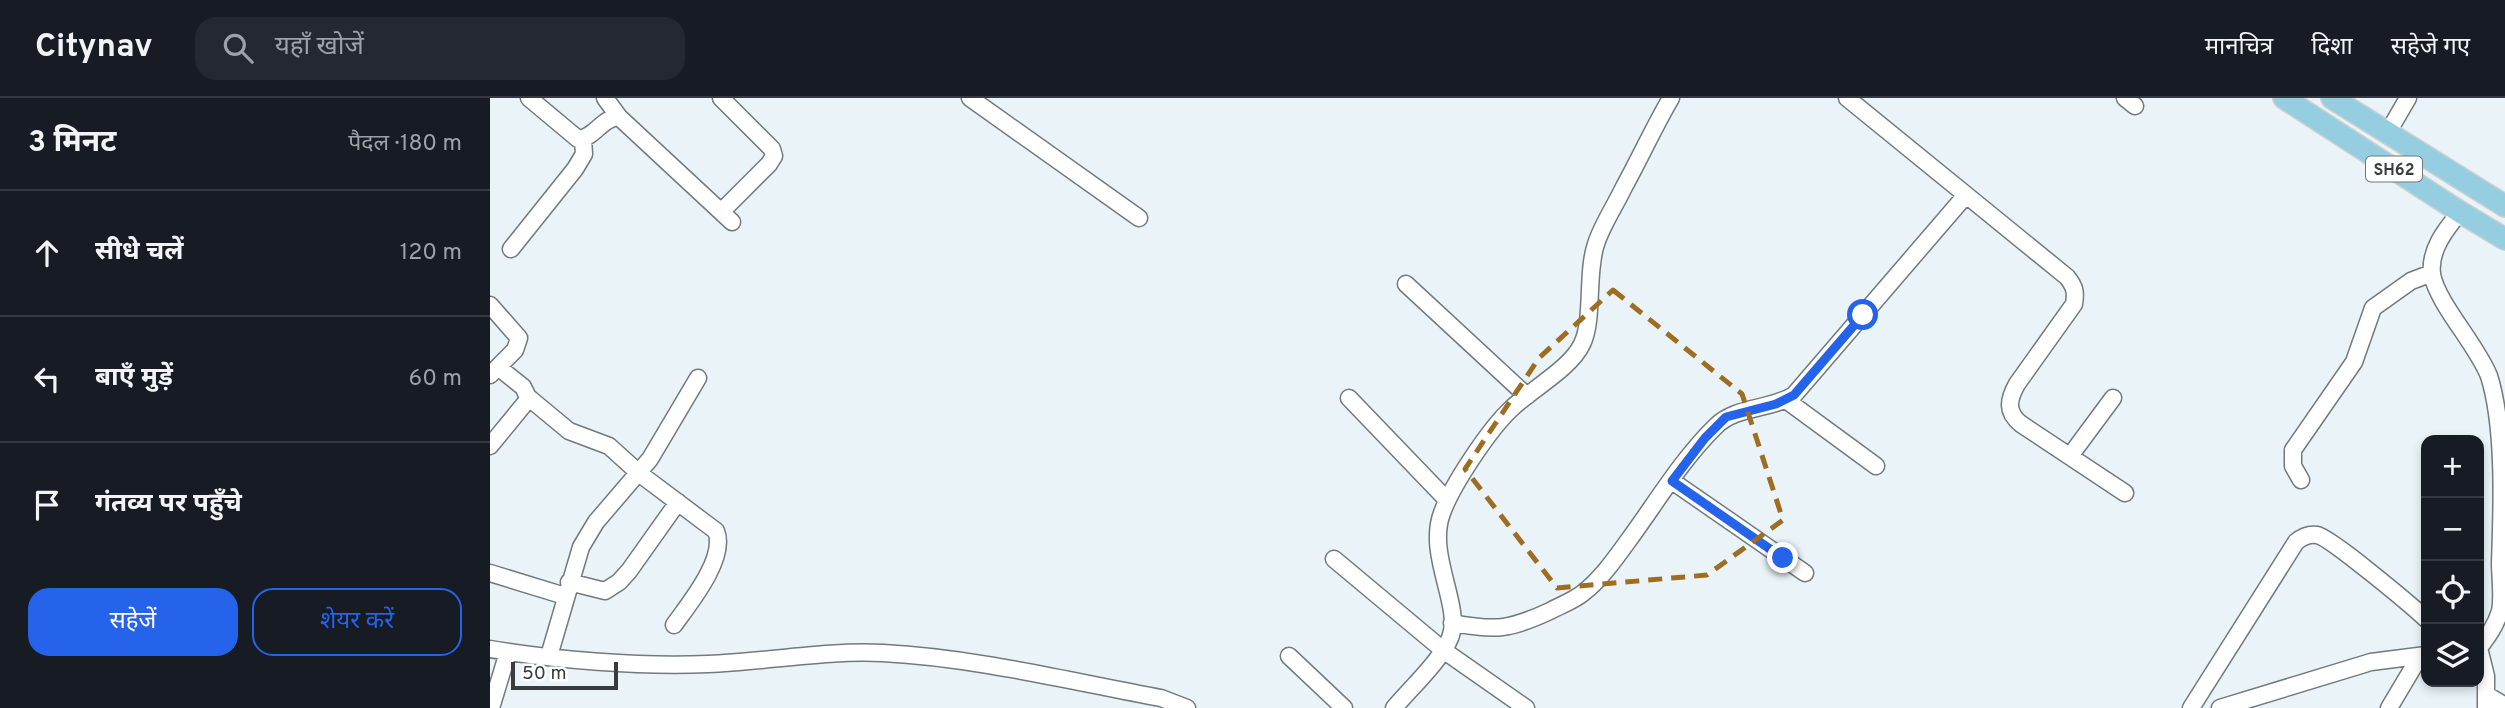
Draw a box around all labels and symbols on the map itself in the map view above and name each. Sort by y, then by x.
road number: SH62 [2366,156,2422,181]
route start [1847,299,1878,330]
route end [1767,542,1798,573]
scale bar [511,659,618,691]

